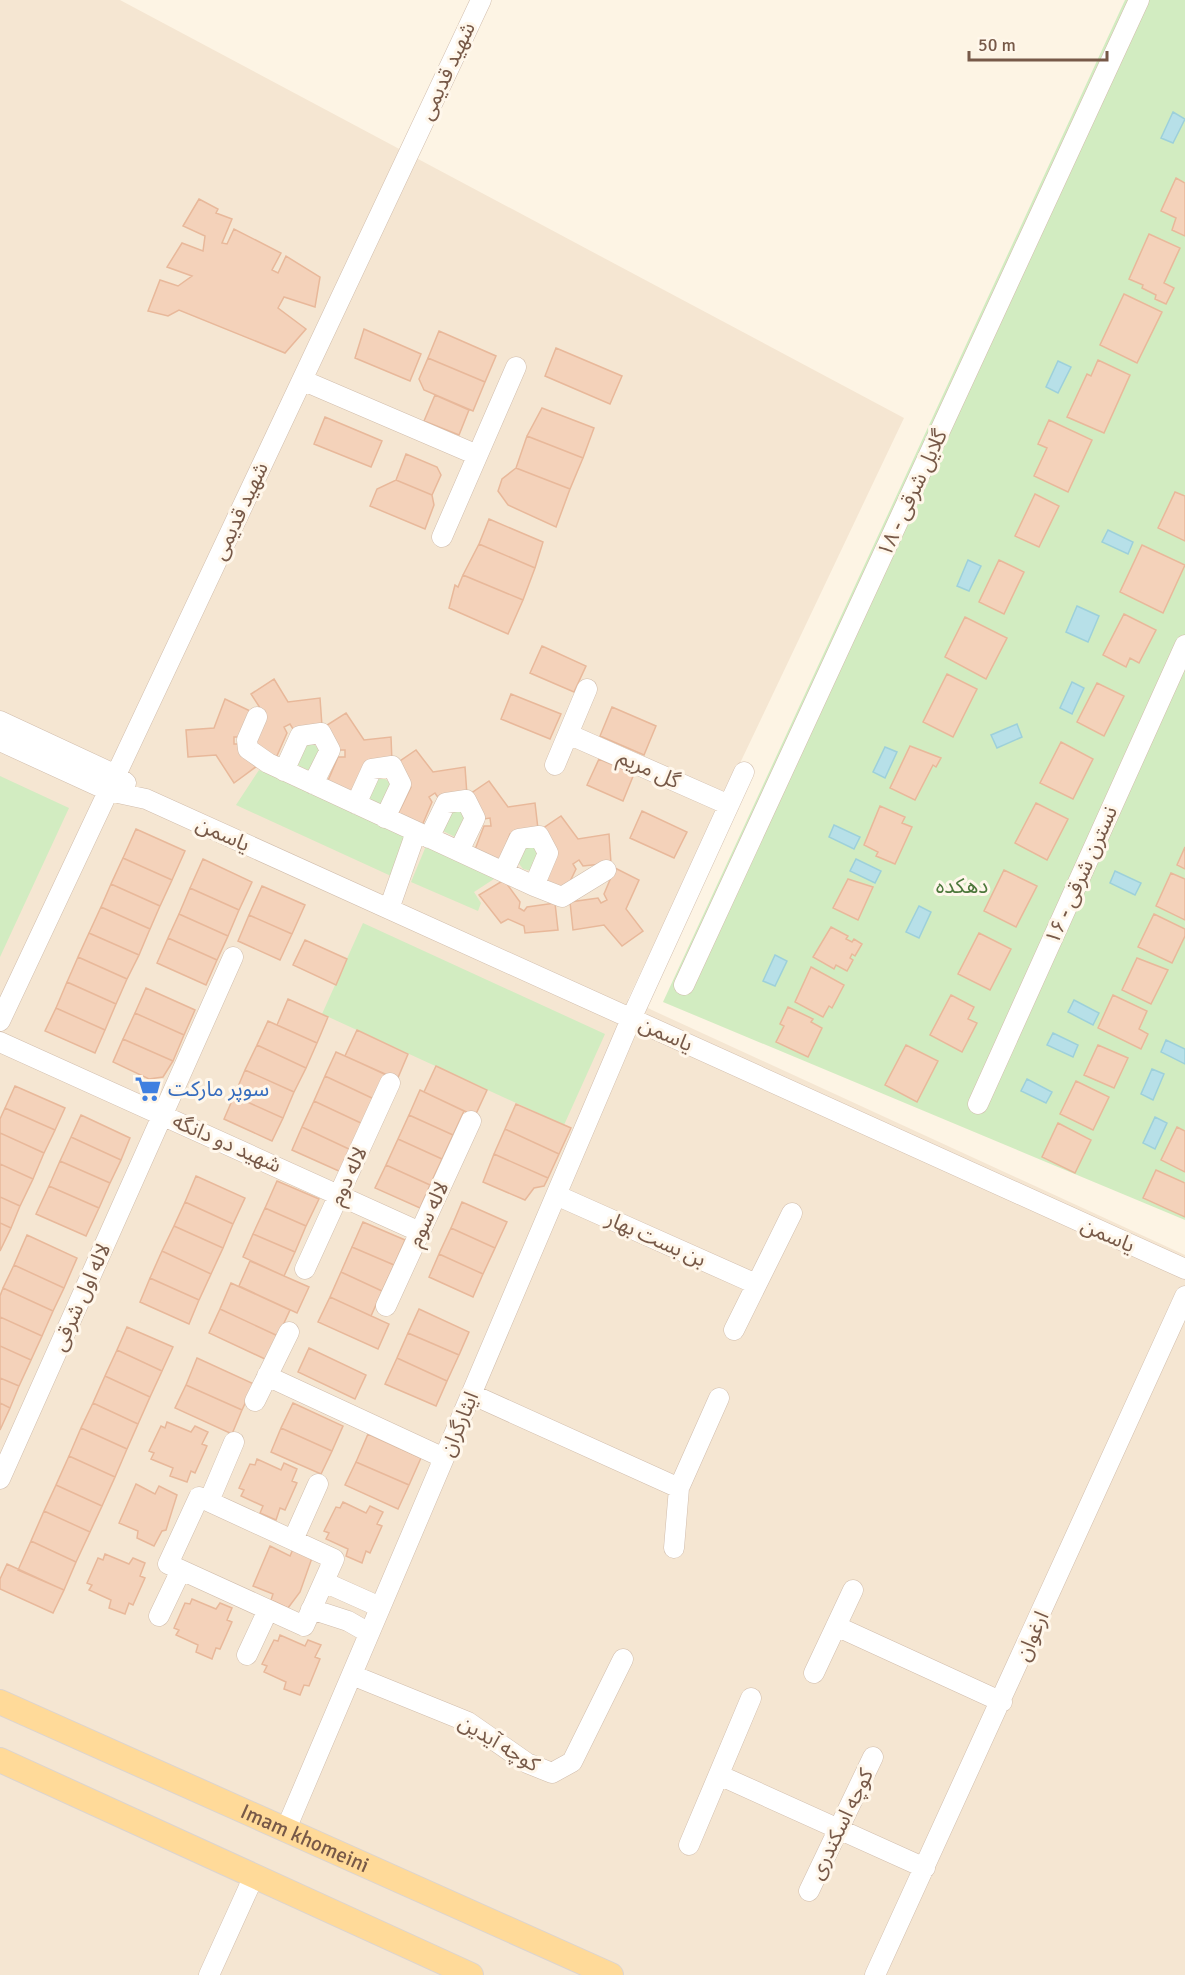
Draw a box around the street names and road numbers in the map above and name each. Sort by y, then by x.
street label: شهید قدیمی [413,18,481,124]
street label: گلایل شرقی - ۱۸ [871,425,953,561]
street label: شهید قدیمی [206,458,274,564]
street label: گل مریم [613,744,684,796]
street label: نسترن شرقی - ۱۶ [1039,802,1123,948]
street label: یاسمن [192,811,254,857]
street label: یاسمن [635,1011,697,1057]
street label: شهید دو دانگه [169,1107,285,1179]
street label: لاله دوم [323,1142,376,1211]
street label: لاله سوم [402,1177,457,1252]
street label: بن بست بهار [601,1205,710,1273]
street label: یاسمن [1077,1212,1139,1258]
street label: لاله اول شرقی [46,1239,116,1355]
street label: ایثارگران [434,1388,484,1460]
street label: ارغوان [1010,1607,1054,1665]
street label: کوچه آیدین [454,1709,544,1777]
street label: کوچه اسکندری [803,1764,879,1884]
street label: Imam khomeini [237,1798,373,1878]

